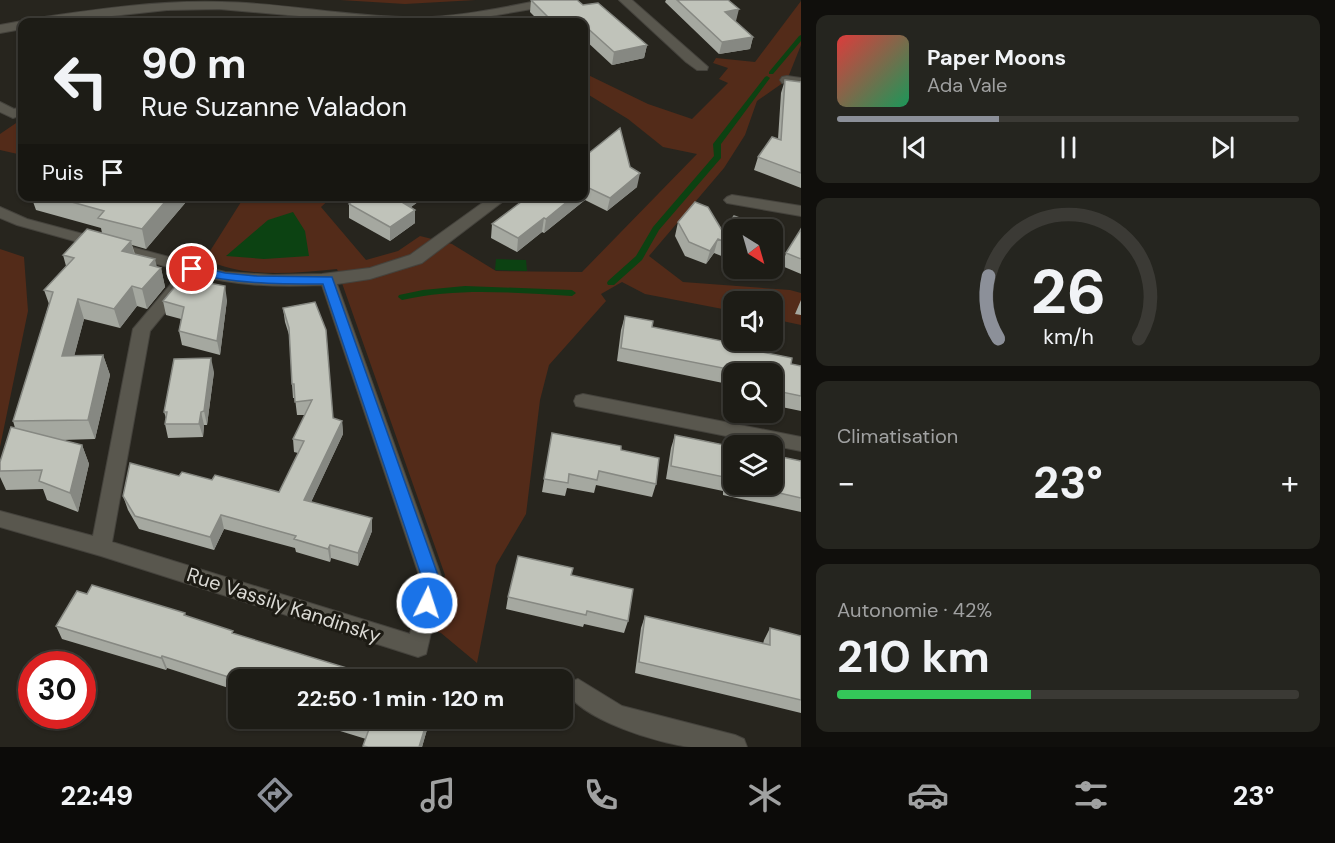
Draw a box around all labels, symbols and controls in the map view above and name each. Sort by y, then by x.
text: 90 m [141,36,247,91]
icon: left [42,42,120,120]
text: Paper Moons [927,43,1066,72]
text: Ada Vale [927,72,1007,98]
text: Rue Suzanne Valadon [141,89,407,124]
icon: previous [898,131,931,164]
icon: pause [1052,131,1085,164]
icon: next [1206,131,1239,164]
icon: arrive [96,156,129,189]
text: Puis [42,158,84,187]
north arrow [723,219,783,279]
map controls [723,219,783,495]
pin [166,243,217,294]
text: 26 [1030,251,1106,332]
icon: arrive [175,252,208,285]
button: sound [723,291,783,351]
text: km/h [1043,323,1093,351]
button: search [723,363,783,423]
text: Climatisation [837,423,958,449]
button: layers [723,435,783,495]
text: 23° [1033,453,1103,512]
text: − [837,461,855,504]
text: + [1281,461,1299,504]
street label: Rue Vassily Kandinsky [184,561,384,649]
position arrow [395,571,459,635]
text: Autonomie · 42% [837,597,992,623]
text: 210 km [837,627,990,686]
speed limit sign: 30 [18,651,96,729]
text: 22:50 · 1 min · 120 m [297,684,504,713]
icon: directions [254,774,296,816]
icon: music [417,774,459,816]
icon: phone [580,774,622,816]
icon: climate [744,774,786,816]
icon: car [907,774,949,816]
icon: filters [1070,774,1112,816]
text: 22:49 [61,778,133,813]
text: 23° [1233,778,1274,813]

